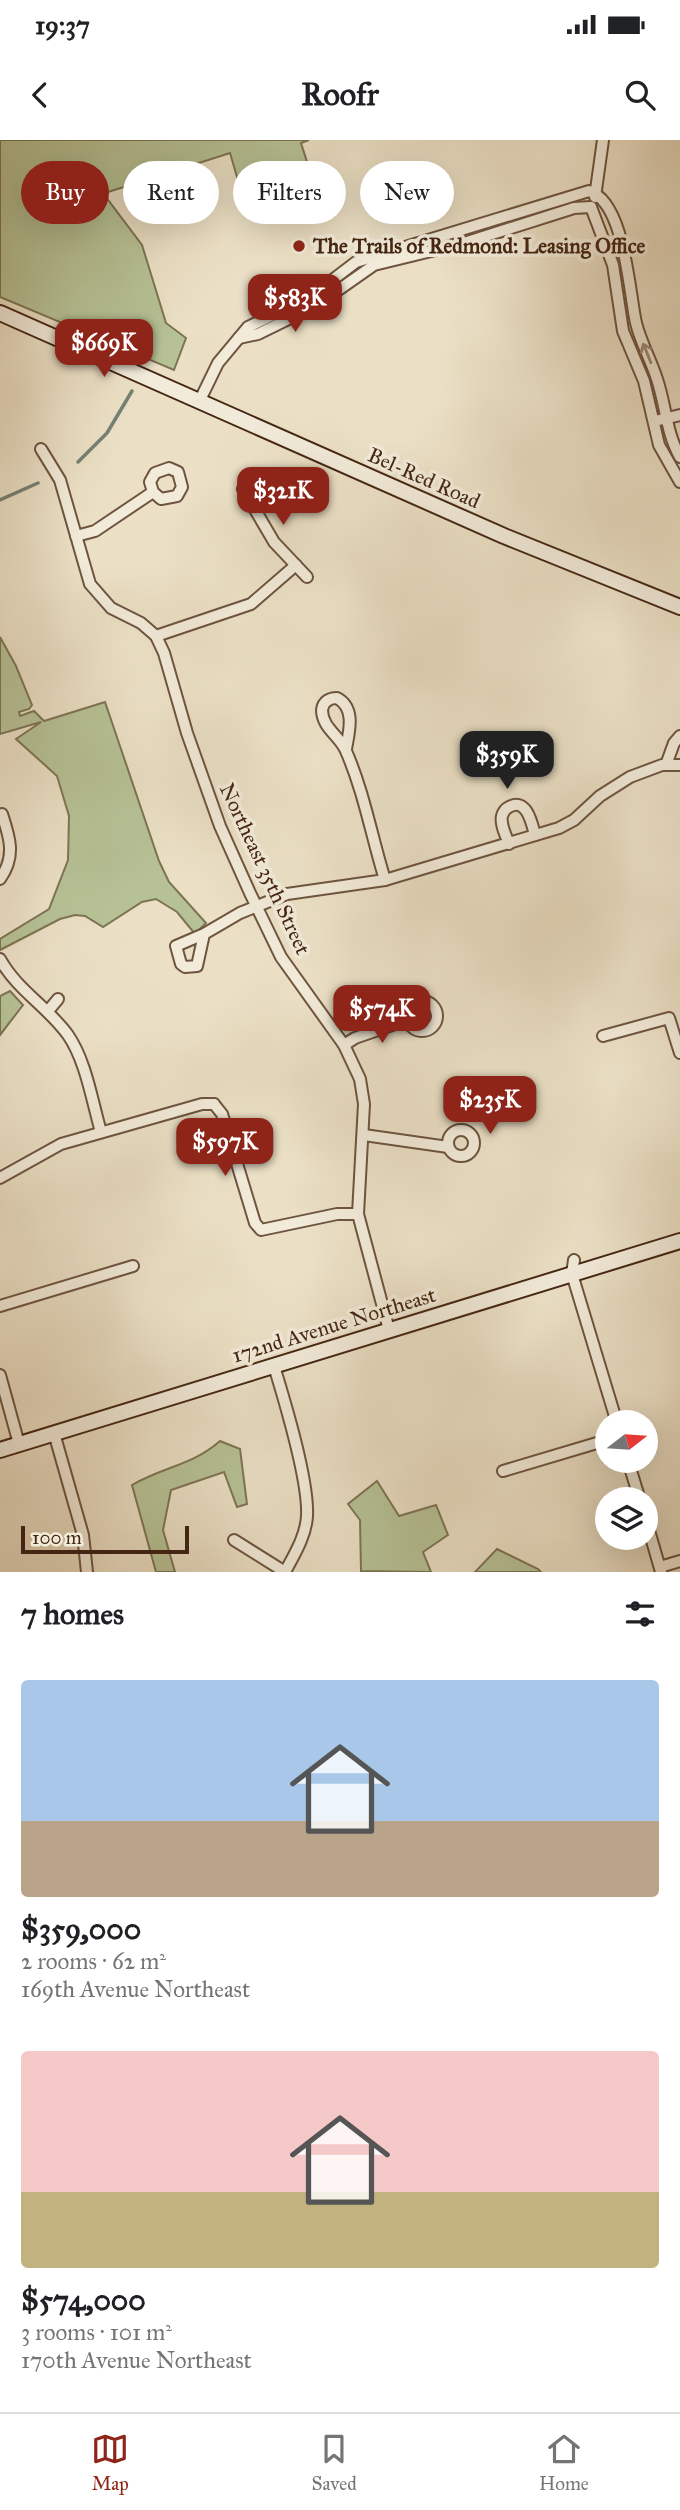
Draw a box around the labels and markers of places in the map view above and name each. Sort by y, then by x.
place label: The Trails of Redmond: Leasing Office [312,233,646,259]
marker: The Trails of Redmond: Leasing Office [291,238,307,254]
pin: $583K [246,274,344,334]
pin: $669K [55,320,153,379]
pin: $321K [234,468,332,527]
pin: $359K [458,732,556,791]
pin: $574K [333,986,431,1045]
pin: $235K [441,1076,539,1136]
pin: $597K [176,1118,274,1178]

